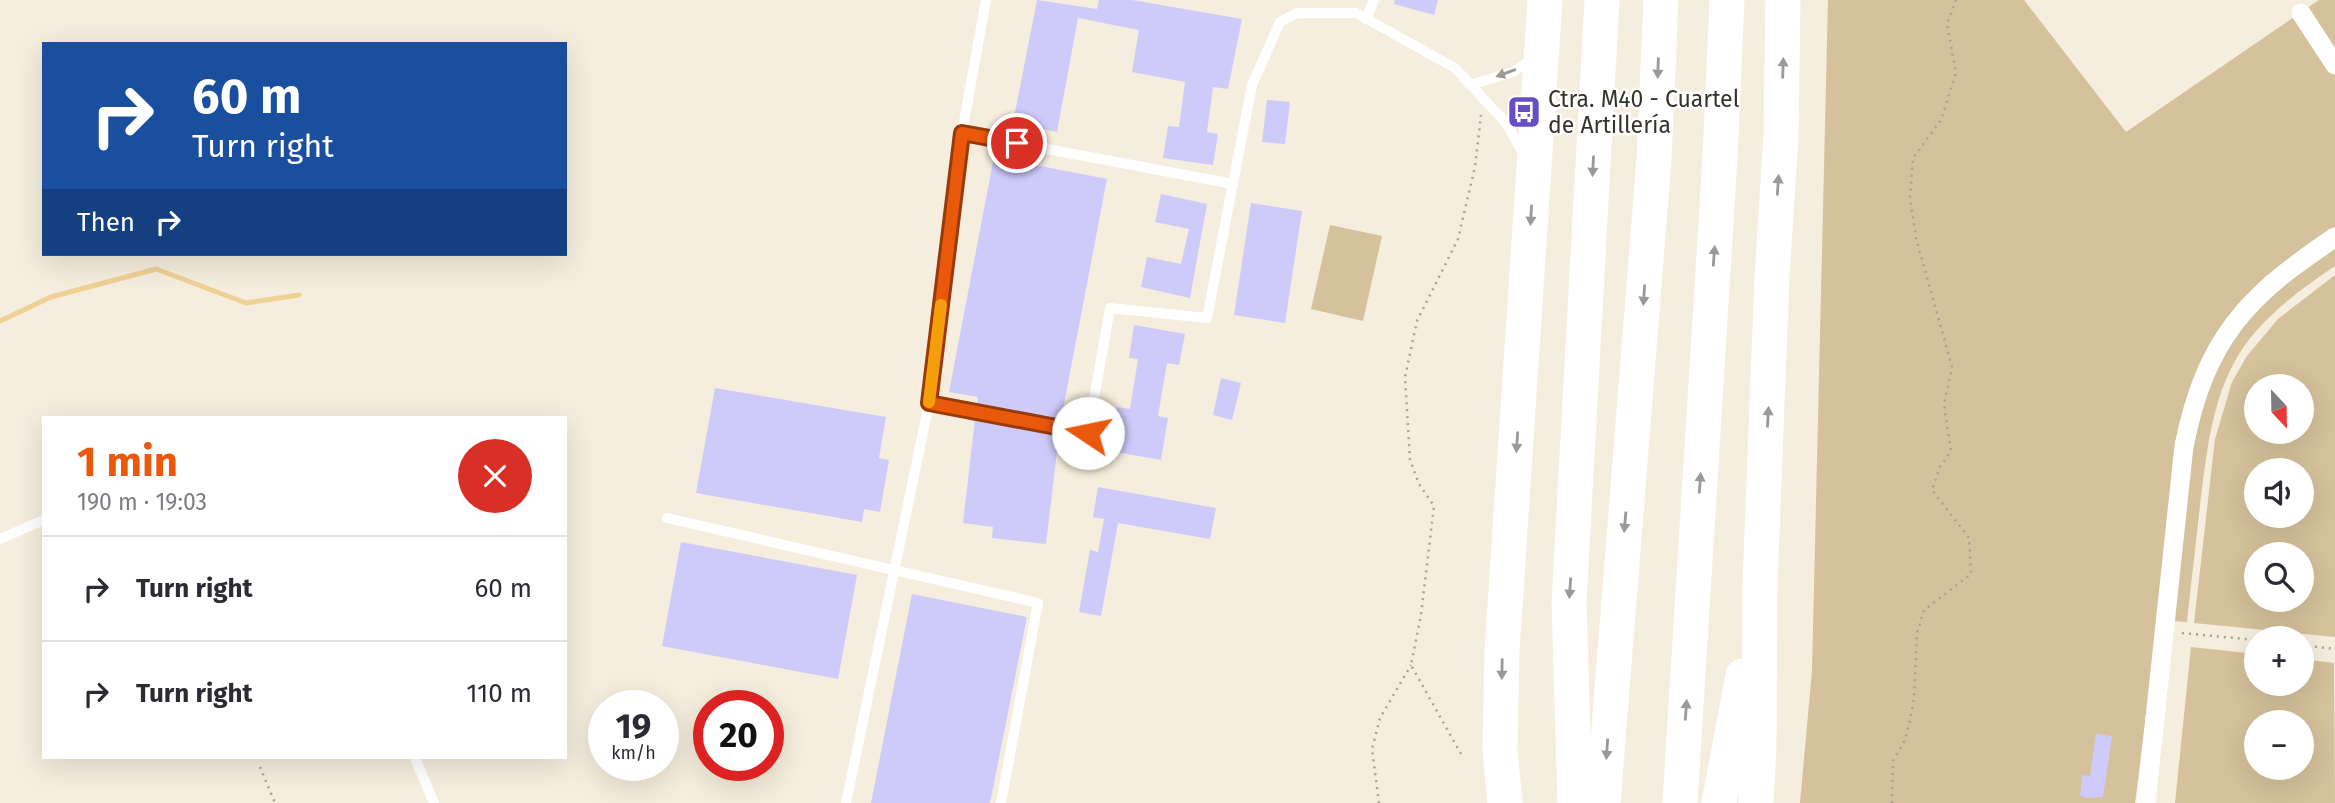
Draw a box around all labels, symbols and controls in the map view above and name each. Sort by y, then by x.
one-way arrow [1778,56,1789,78]
one-way arrow [1652,57,1664,79]
text: 60 m [192,67,301,126]
one-way arrow [1496,68,1517,79]
icon: right [77,70,168,161]
place label: Ctra. M40 - Cuartel de Artillería [1548,85,1740,139]
bus stop icon: Ctra. M40 - Cuartel de Artillería [1505,93,1543,131]
pin [987,113,1047,173]
icon: arrive [998,124,1036,162]
text: Turn right [192,127,334,165]
one-way arrow [1588,155,1599,177]
one-way arrow [1773,173,1784,195]
icon: right [149,203,187,241]
one-way arrow [1525,204,1536,226]
text: Then [77,207,135,238]
one-way arrow [1709,245,1720,267]
one-way arrow [1638,284,1649,306]
north arrow [2244,374,2314,444]
map controls [2244,374,2314,780]
position arrow [1051,396,1125,470]
one-way arrow [1762,406,1773,428]
one-way arrow [1511,431,1522,453]
text: 1 min [77,437,178,487]
button: close [458,439,532,513]
button: sound [2244,458,2314,528]
one-way arrow [1695,472,1706,494]
text: 190 m · 19:03 [77,488,207,516]
one-way arrow [1619,511,1630,533]
button: search [2244,542,2314,612]
icon: right [77,570,115,608]
text: Turn right [136,573,253,604]
text: 60 m [474,573,532,604]
one-way arrow [1564,577,1575,599]
button: + [2244,626,2314,696]
one-way arrow [1496,658,1508,680]
icon: right [77,675,115,713]
text: Turn right [136,678,253,709]
text: 110 m [466,678,532,709]
speed limit sign: 20 [693,690,784,781]
one-way arrow [1680,699,1691,721]
text: 19 [616,705,651,747]
button: − [2244,710,2314,780]
one-way arrow [1601,738,1612,760]
text: km/h [611,742,656,764]

